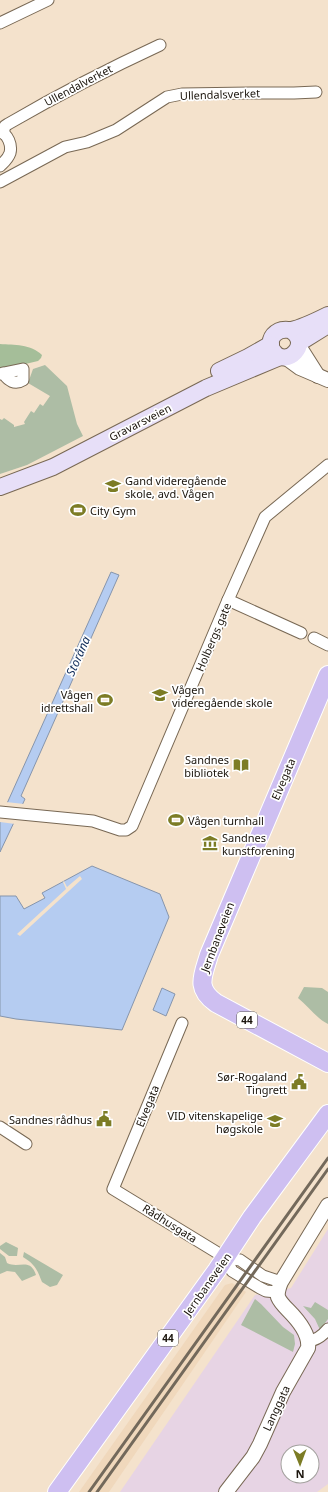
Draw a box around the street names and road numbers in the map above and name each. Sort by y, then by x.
street label: Ullendalverket [41,61,115,109]
street label: Ullendalsverket [180,85,260,103]
street label: Gravarsveien [106,400,174,444]
street label: Holbergs gate [192,600,234,674]
street label: Elvegata [268,756,298,802]
street label: Jernbaneveien [196,900,237,975]
road number: 44 [237,1012,257,1028]
street label: Elvegata [132,1083,162,1129]
street label: Rådhusgata [140,1200,200,1246]
street label: Jernbaneveien [179,1249,234,1319]
road number: 44 [158,1330,178,1346]
street label: Langgata [259,1383,293,1433]

